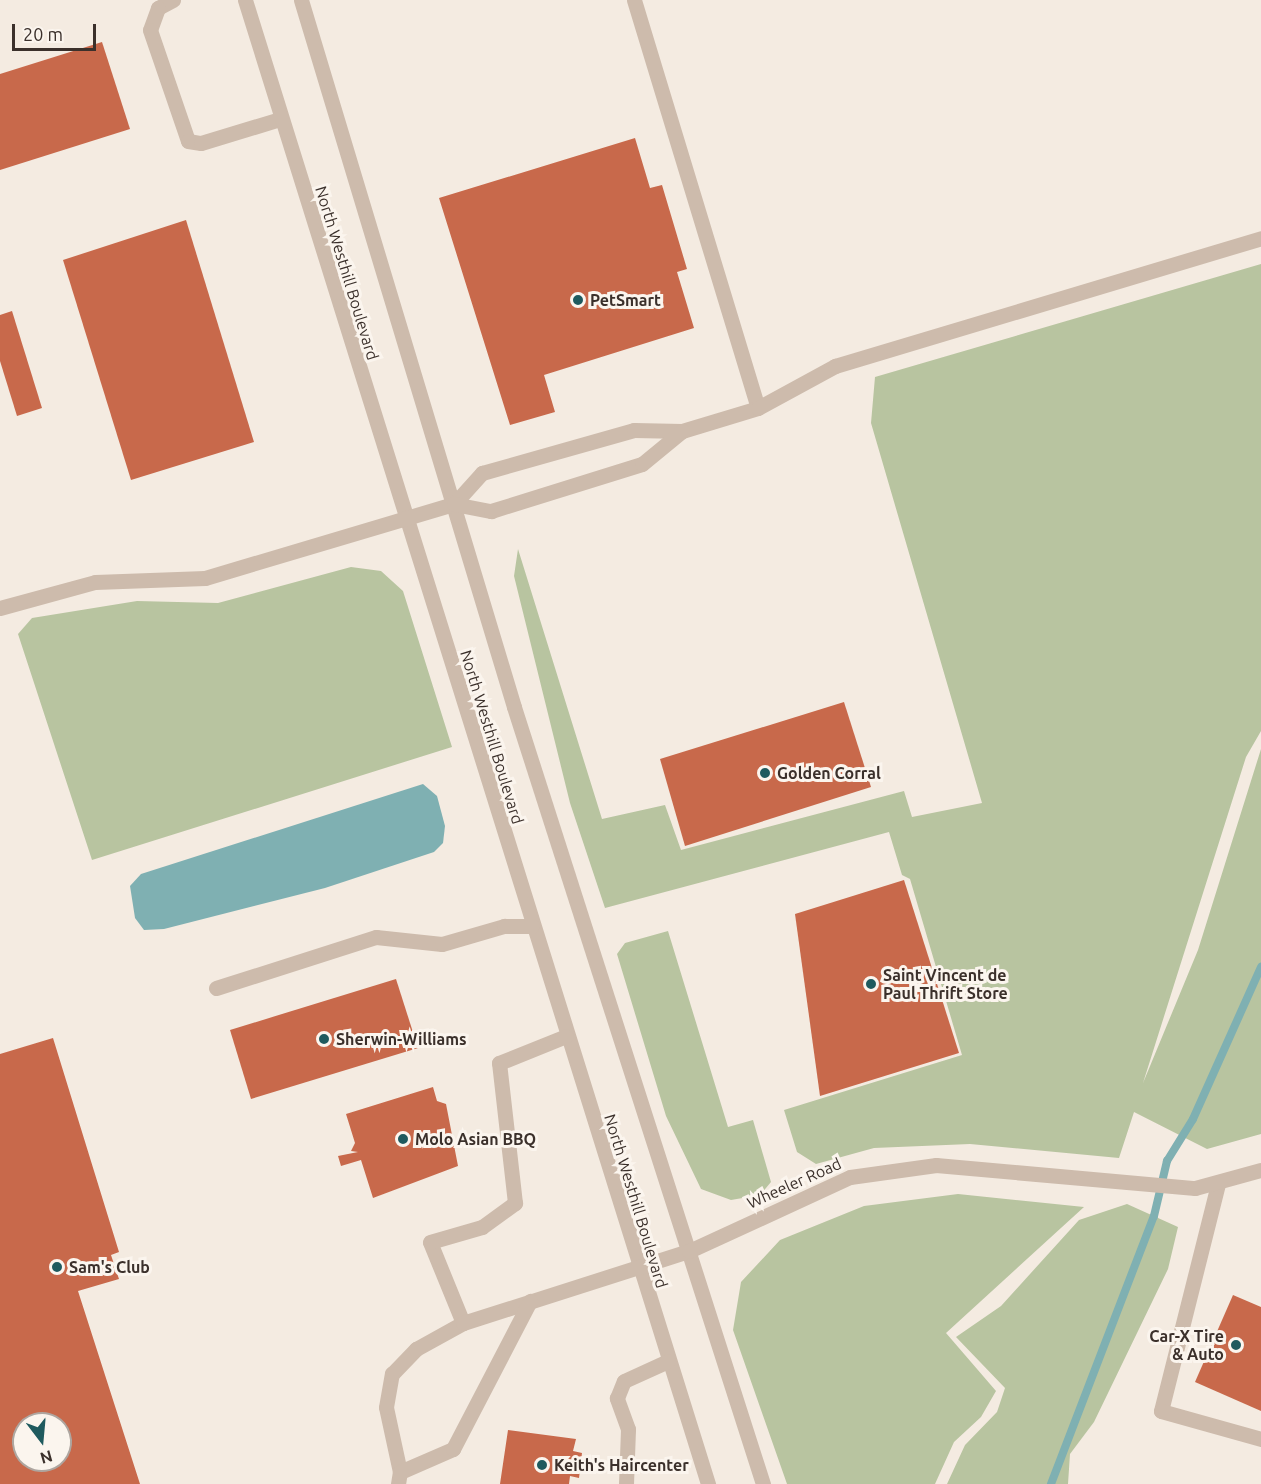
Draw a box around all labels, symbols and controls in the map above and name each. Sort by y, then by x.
scale bar [15,12,99,50]
text: 20 m [23,24,63,44]
street label: North Westhill Boulevard [311,184,383,362]
place label: PetSmart [590,290,661,310]
marker: PetSmart [571,293,585,307]
street label: North Westhill Boulevard [456,648,528,826]
place label: Golden Corral [777,763,881,783]
marker: Golden Corral [758,766,772,780]
place label: Saint Vincent de Paul Thrift Store [883,965,1008,1003]
marker: Saint Vincent de Paul Thrift Store [864,977,878,991]
place label: Sherwin-Williams [336,1029,467,1049]
marker: Sherwin-Williams [317,1032,331,1046]
street label: North Westhill Boulevard [600,1112,672,1290]
place label: Molo Asian BBQ [415,1129,536,1149]
marker: Molo Asian BBQ [396,1132,410,1146]
street label: Wheeler Road [744,1154,844,1212]
place label: Sam's Club [69,1257,150,1277]
marker: Sam's Club [50,1260,64,1274]
place label: Car-X Tire & Auto [1149,1326,1224,1364]
marker: Car-X Tire & Auto [1229,1338,1243,1352]
north arrow [12,1412,72,1472]
text: N [38,1447,55,1468]
place label: Keith's Haircenter [554,1455,689,1475]
marker: Keith's Haircenter [535,1458,549,1472]

